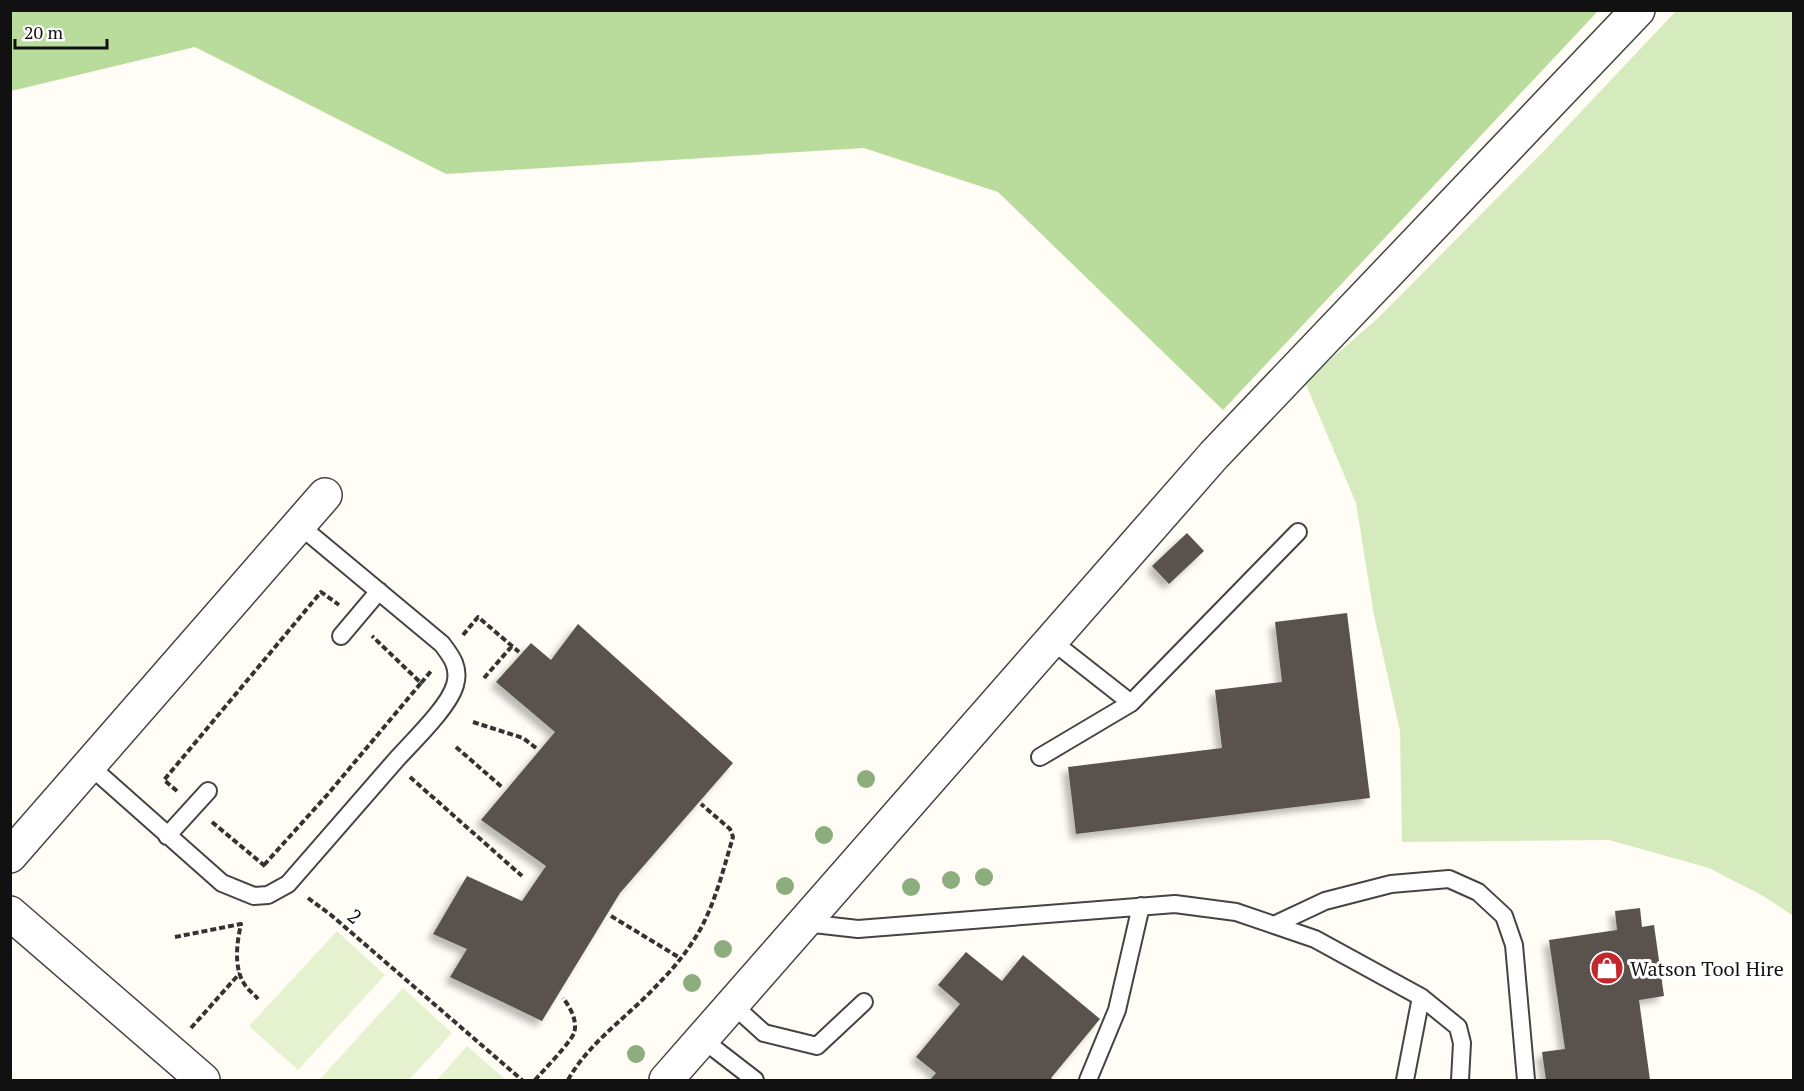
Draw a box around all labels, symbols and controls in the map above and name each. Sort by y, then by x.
scale bar [15,12,106,50]
text: 20 m [24,20,64,44]
street label: 2 [342,902,368,930]
shop icon: Watson Tool Hire [1589,950,1625,986]
place label: Watson Tool Hire [1630,955,1784,982]

